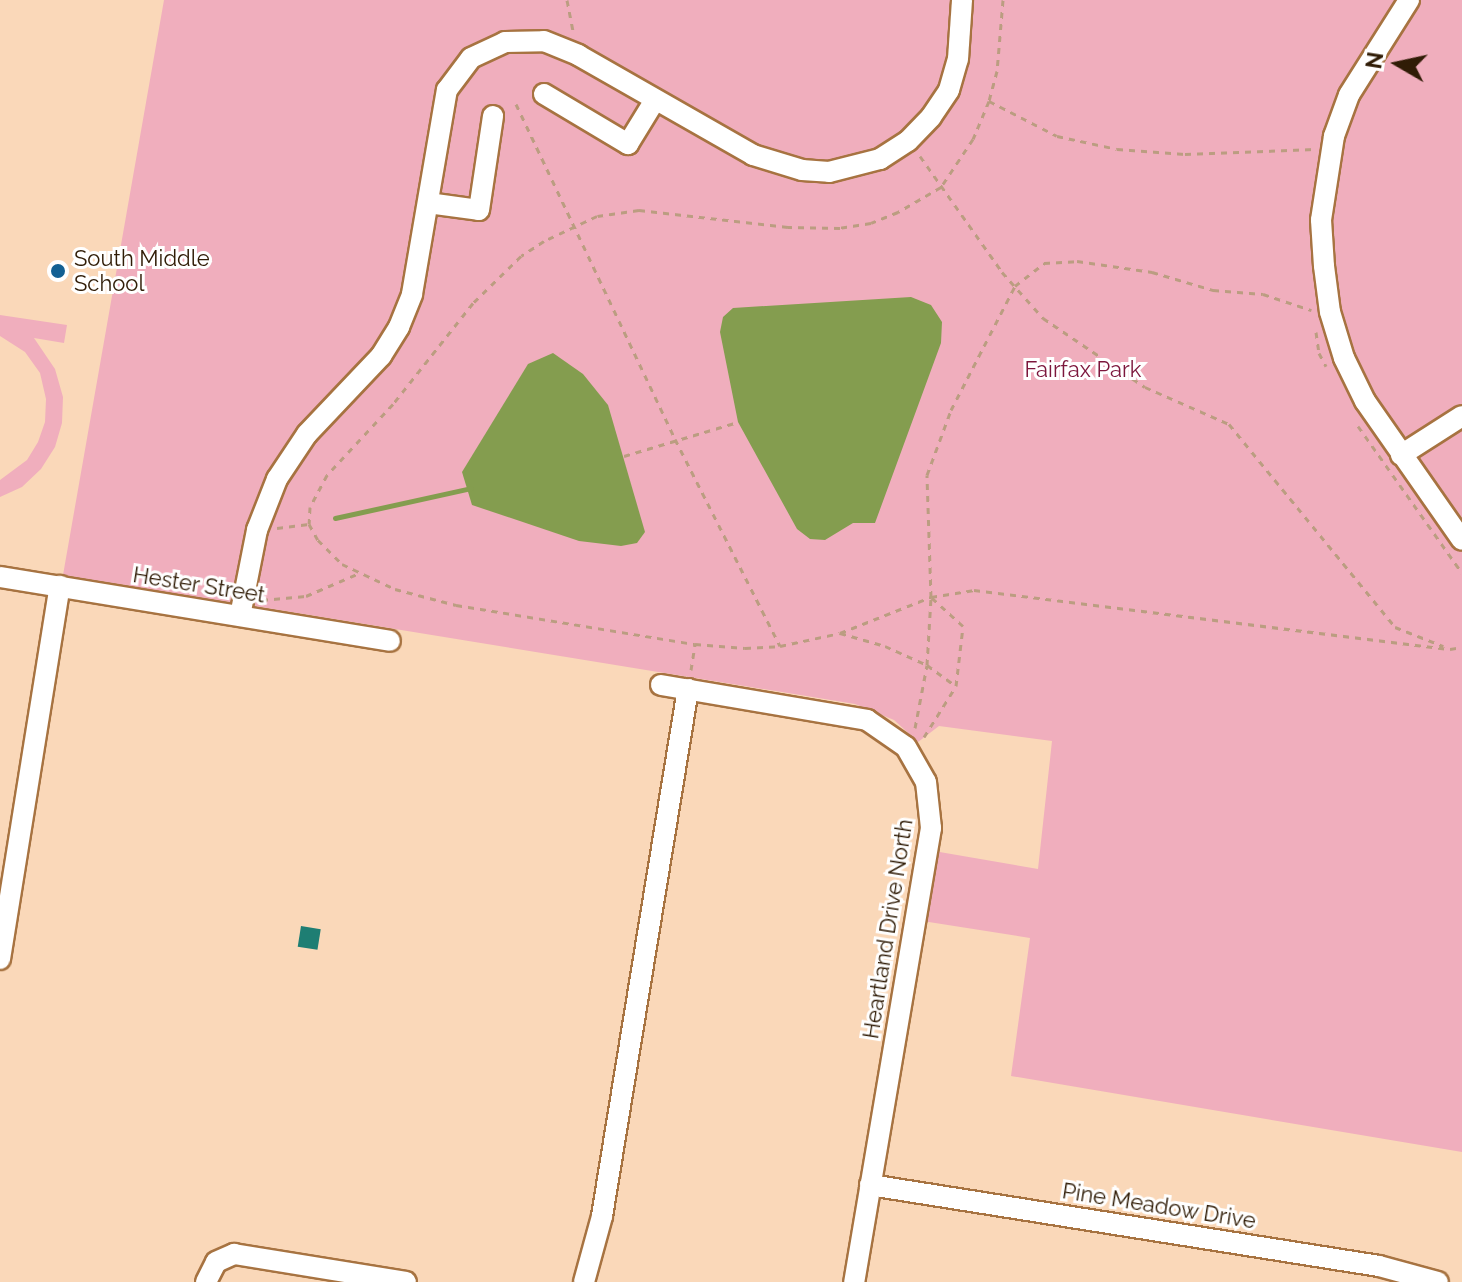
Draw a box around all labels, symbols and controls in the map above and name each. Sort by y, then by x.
north arrow [1358,24,1438,104]
text: N [1360,50,1388,71]
place label: South Middle School [74,245,210,296]
marker: South Middle School [49,262,67,280]
park label: Fairfax Park [1025,357,1141,383]
street label: Hester Street [131,561,267,609]
street label: Heartland Drive North [858,817,918,1041]
street label: Pine Meadow Drive [1060,1178,1258,1234]

